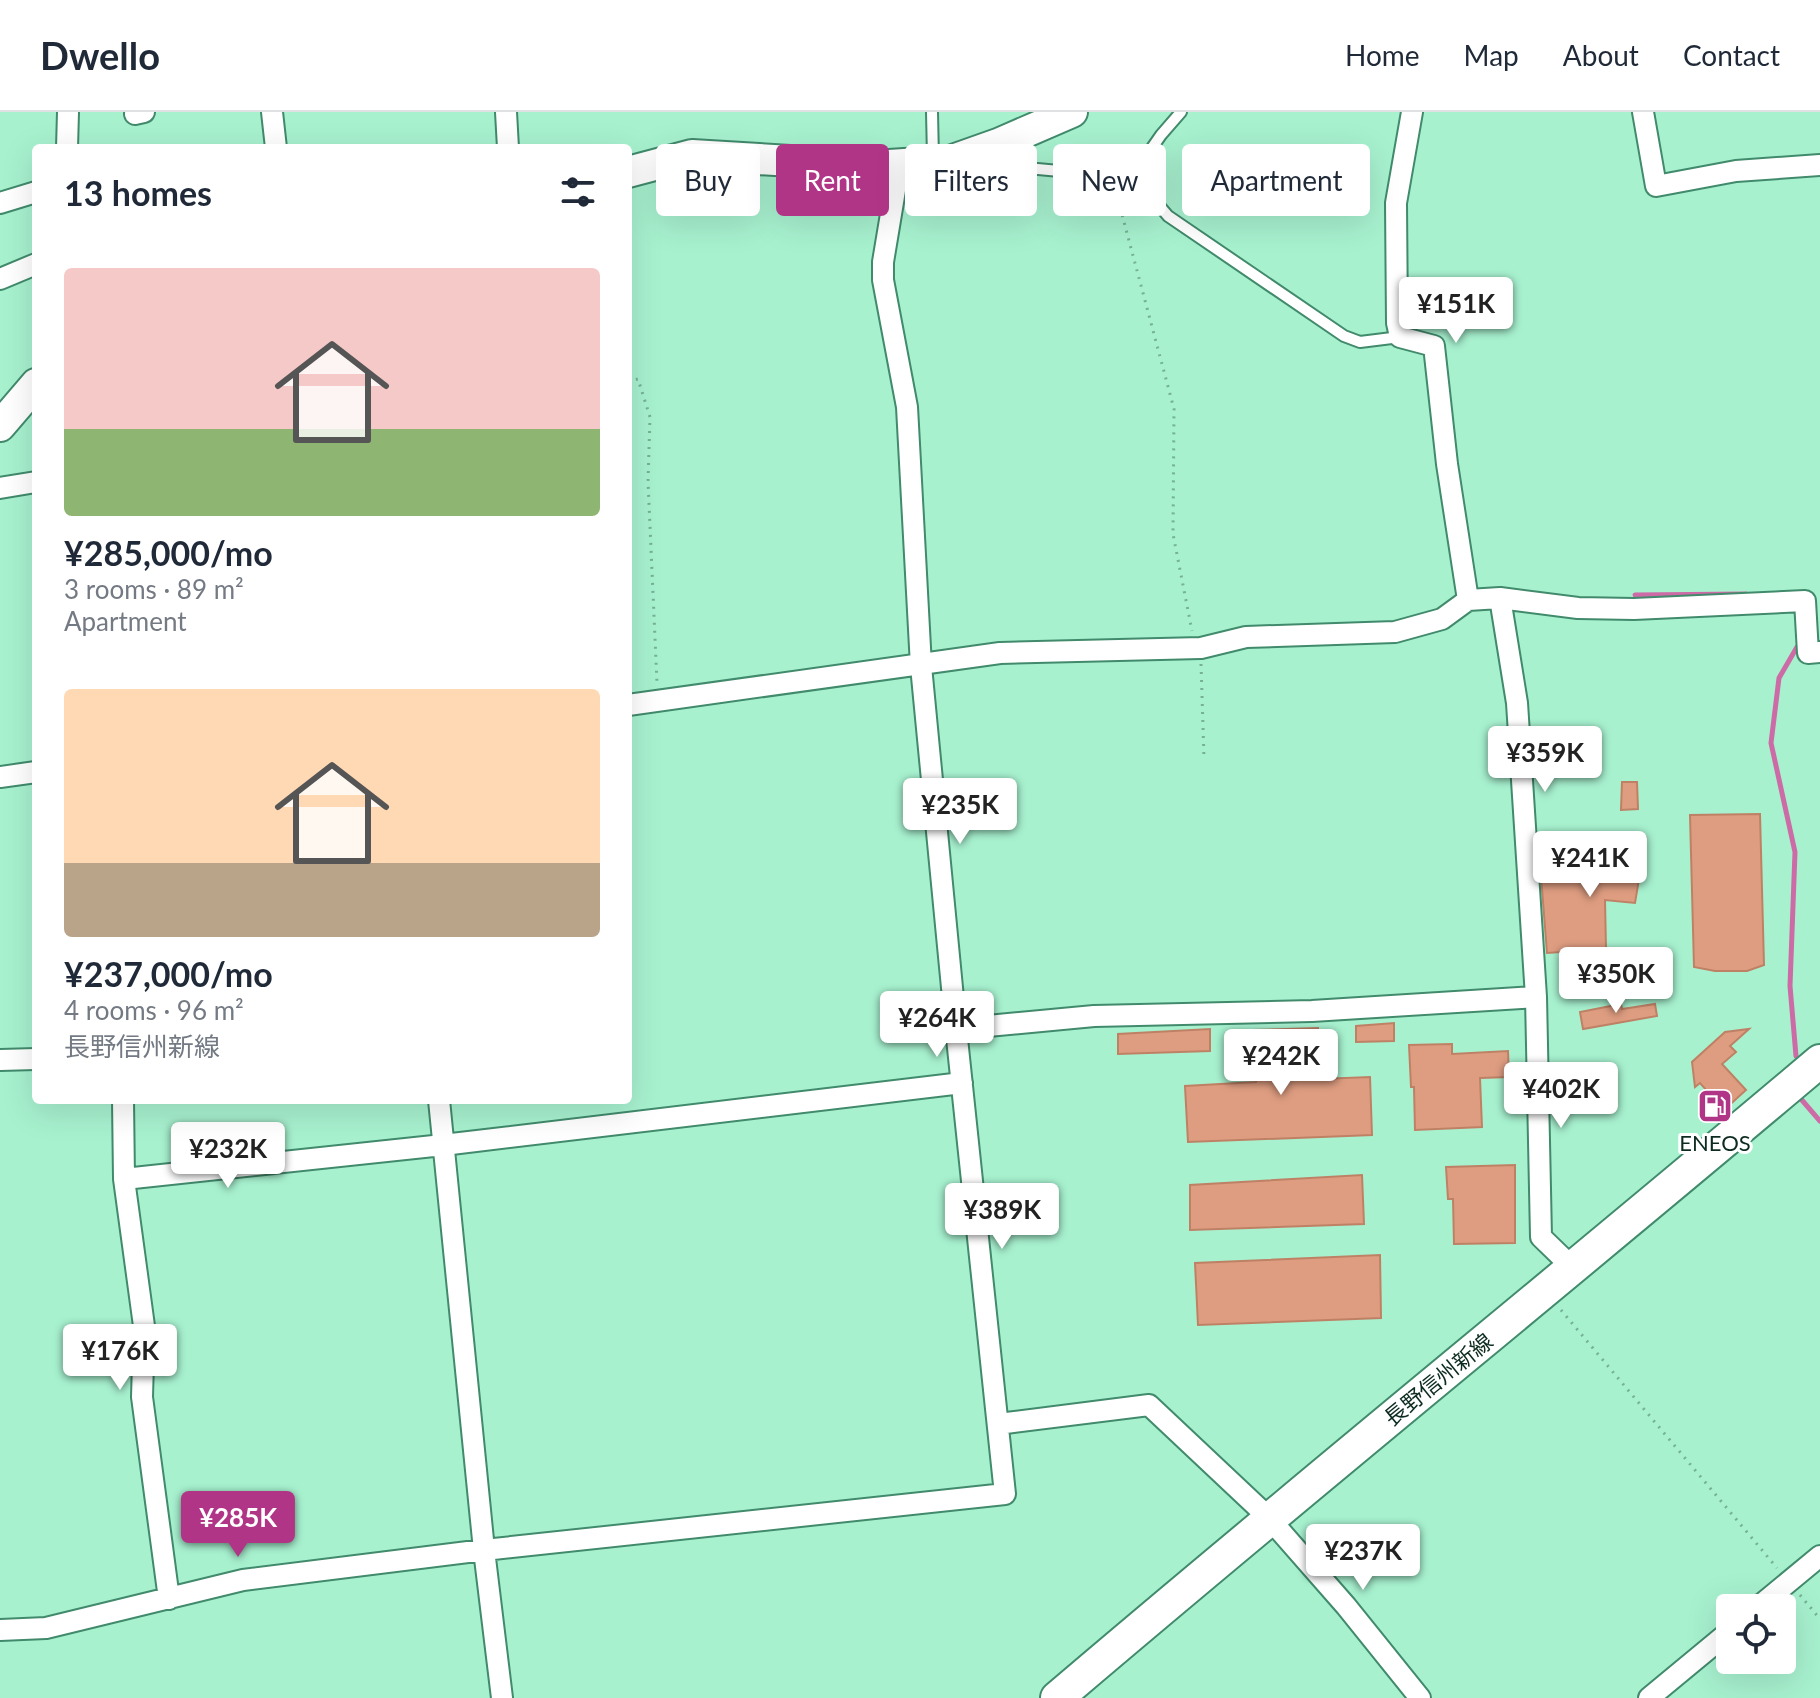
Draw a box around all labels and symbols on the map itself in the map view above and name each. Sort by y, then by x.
pin: ¥151K [1400,277,1512,345]
pin: ¥359K [1489,726,1601,794]
pin: ¥235K [904,778,1016,846]
pin: ¥241K [1534,831,1646,899]
pin: ¥350K [1560,947,1672,1015]
pin: ¥264K [881,991,993,1059]
pin: ¥242K [1225,1029,1337,1097]
pin: ¥402K [1505,1062,1617,1130]
fuel station icon: ENEOS [1696,1087,1734,1125]
pin: ¥232K [172,1122,284,1190]
place label: ENEOS [1679,1129,1751,1156]
pin: ¥389K [946,1183,1058,1251]
pin: ¥176K [64,1324,176,1392]
street label: 長野信州新線 [1378,1327,1498,1431]
pin: ¥285K [182,1491,294,1559]
pin: ¥237K [1307,1524,1419,1592]

